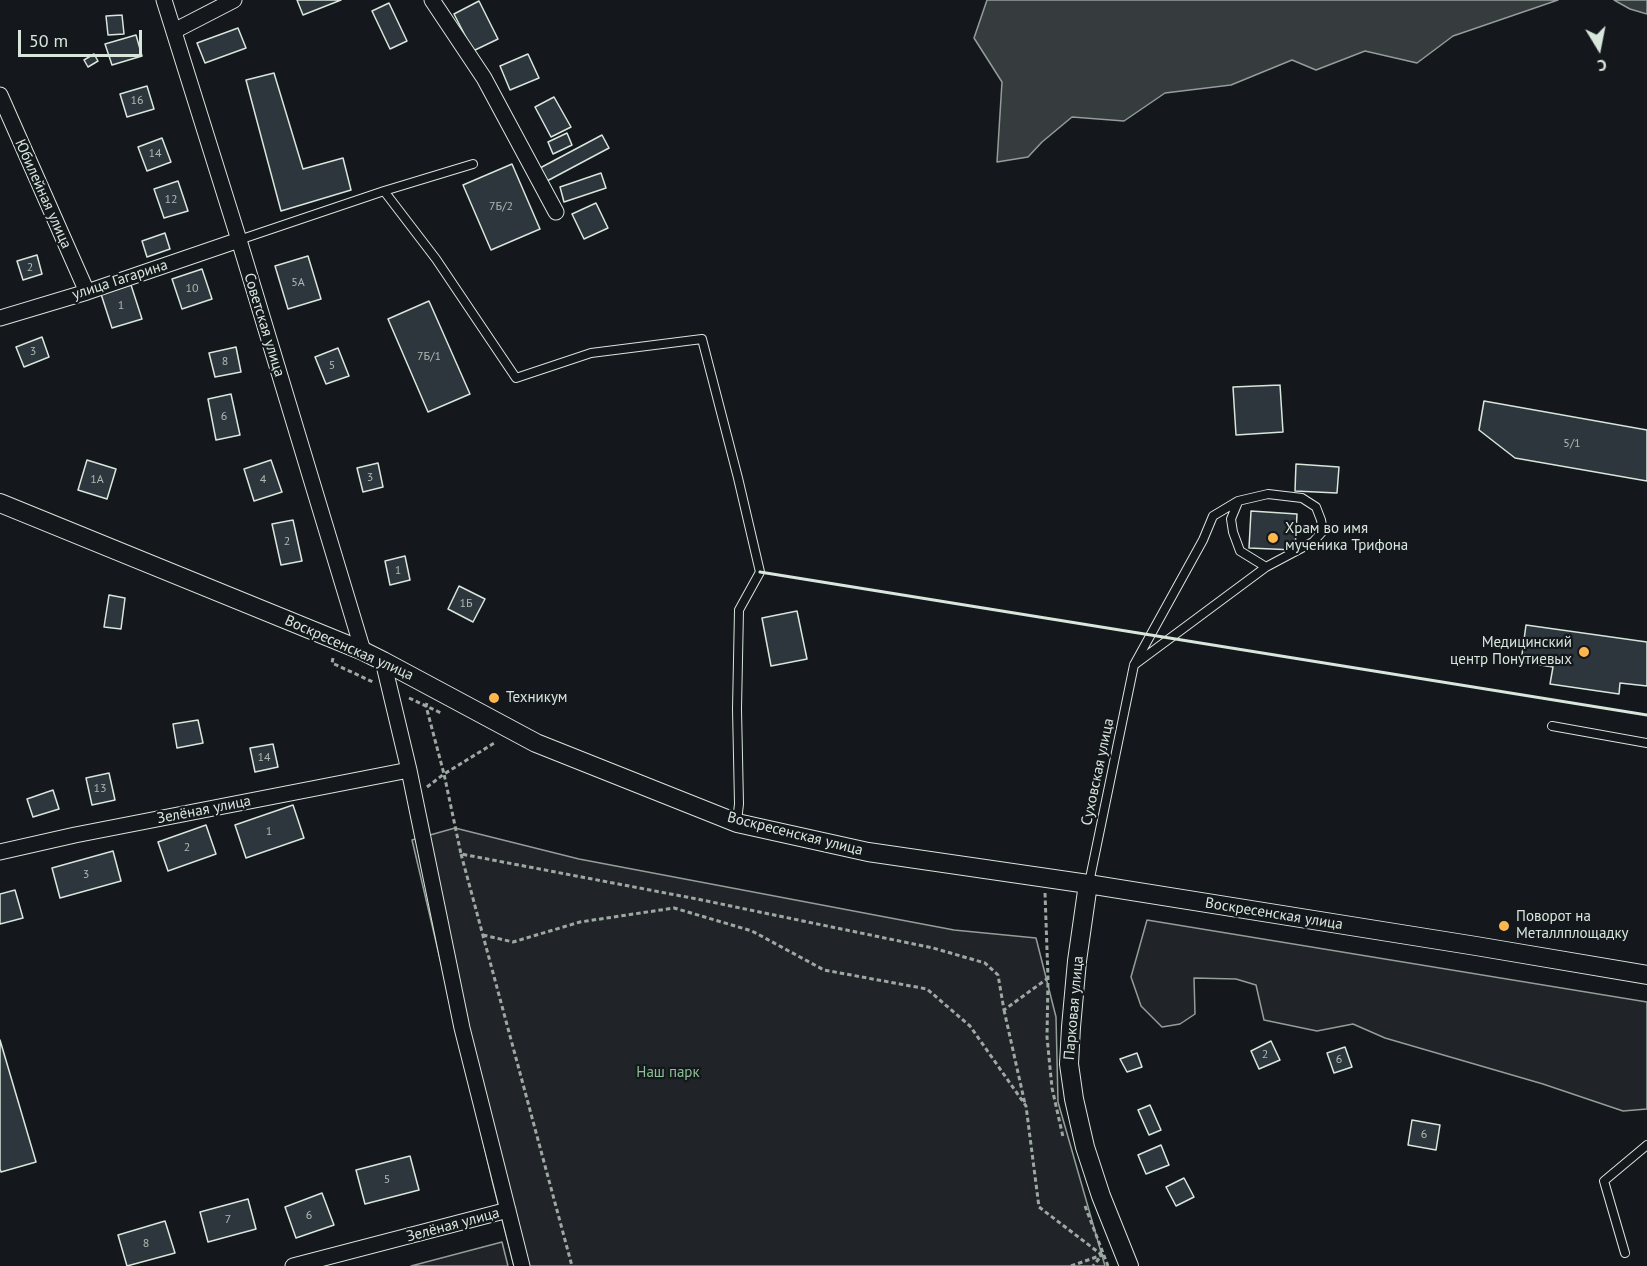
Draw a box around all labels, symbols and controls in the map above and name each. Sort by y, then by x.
scale bar [21,18,146,56]
north arrow [1569,18,1629,78]
text: 50 m [29,29,68,52]
text: С [1596,55,1608,76]
house number: 16 [130,94,144,108]
street label: Юбилейная улица [11,137,75,251]
house number: 14 [148,147,162,161]
house number: 12 [164,193,178,207]
house number: 7Б/2 [489,200,513,214]
street label: улица Гагарина [70,256,170,304]
house number: 2 [27,261,33,275]
street label: Советская улица [240,271,288,379]
house number: 5А [291,276,305,290]
house number: 10 [185,282,199,296]
house number: 1 [118,299,124,313]
house number: 3 [30,345,36,359]
house number: 7Б/1 [417,350,441,364]
house number: 8 [222,355,228,369]
house number: 5 [329,359,335,373]
house number: 6 [221,410,227,424]
house number: 5/1 [1563,437,1581,451]
house number: 3 [367,471,373,485]
house number: 1А [90,473,104,487]
house number: 4 [260,473,266,487]
place label: Храм во имя мученика Трифона [1285,520,1408,555]
marker: Храм во имя мученика Трифона [1266,531,1280,545]
house number: 2 [284,535,290,549]
house number: 1 [395,564,401,578]
house number: 1Б [459,597,473,611]
street label: Воскресенская улица [282,611,416,685]
place label: Медицинский центр Понутиевых [1450,634,1572,669]
marker: Медицинский центр Понутиевых [1577,645,1591,659]
place label: Техникум [506,689,568,707]
marker: Техникум [487,691,501,705]
street label: Суховская улица [1078,717,1118,827]
house number: 14 [257,751,271,765]
house number: 13 [93,782,107,796]
street label: Зелёная улица [155,792,253,828]
street label: Воскресенская улица [725,808,865,860]
house number: 1 [266,825,272,839]
house number: 2 [184,841,190,855]
house number: 3 [83,868,89,882]
street label: Воскресенская улица [1204,894,1344,934]
place label: Поворот на Металлплощадку [1516,908,1629,943]
marker: Поворот на Металлплощадку [1497,919,1511,933]
street label: Парковая улица [1060,955,1088,1061]
house number: 2 [1262,1048,1268,1062]
house number: 6 [1336,1053,1342,1067]
park label: Наш парк [636,1064,700,1082]
house number: 6 [1421,1128,1427,1142]
house number: 5 [384,1173,390,1187]
street label: Зелёная улица [405,1204,501,1246]
house number: 6 [306,1209,312,1223]
house number: 7 [225,1213,231,1227]
house number: 8 [143,1237,149,1251]

